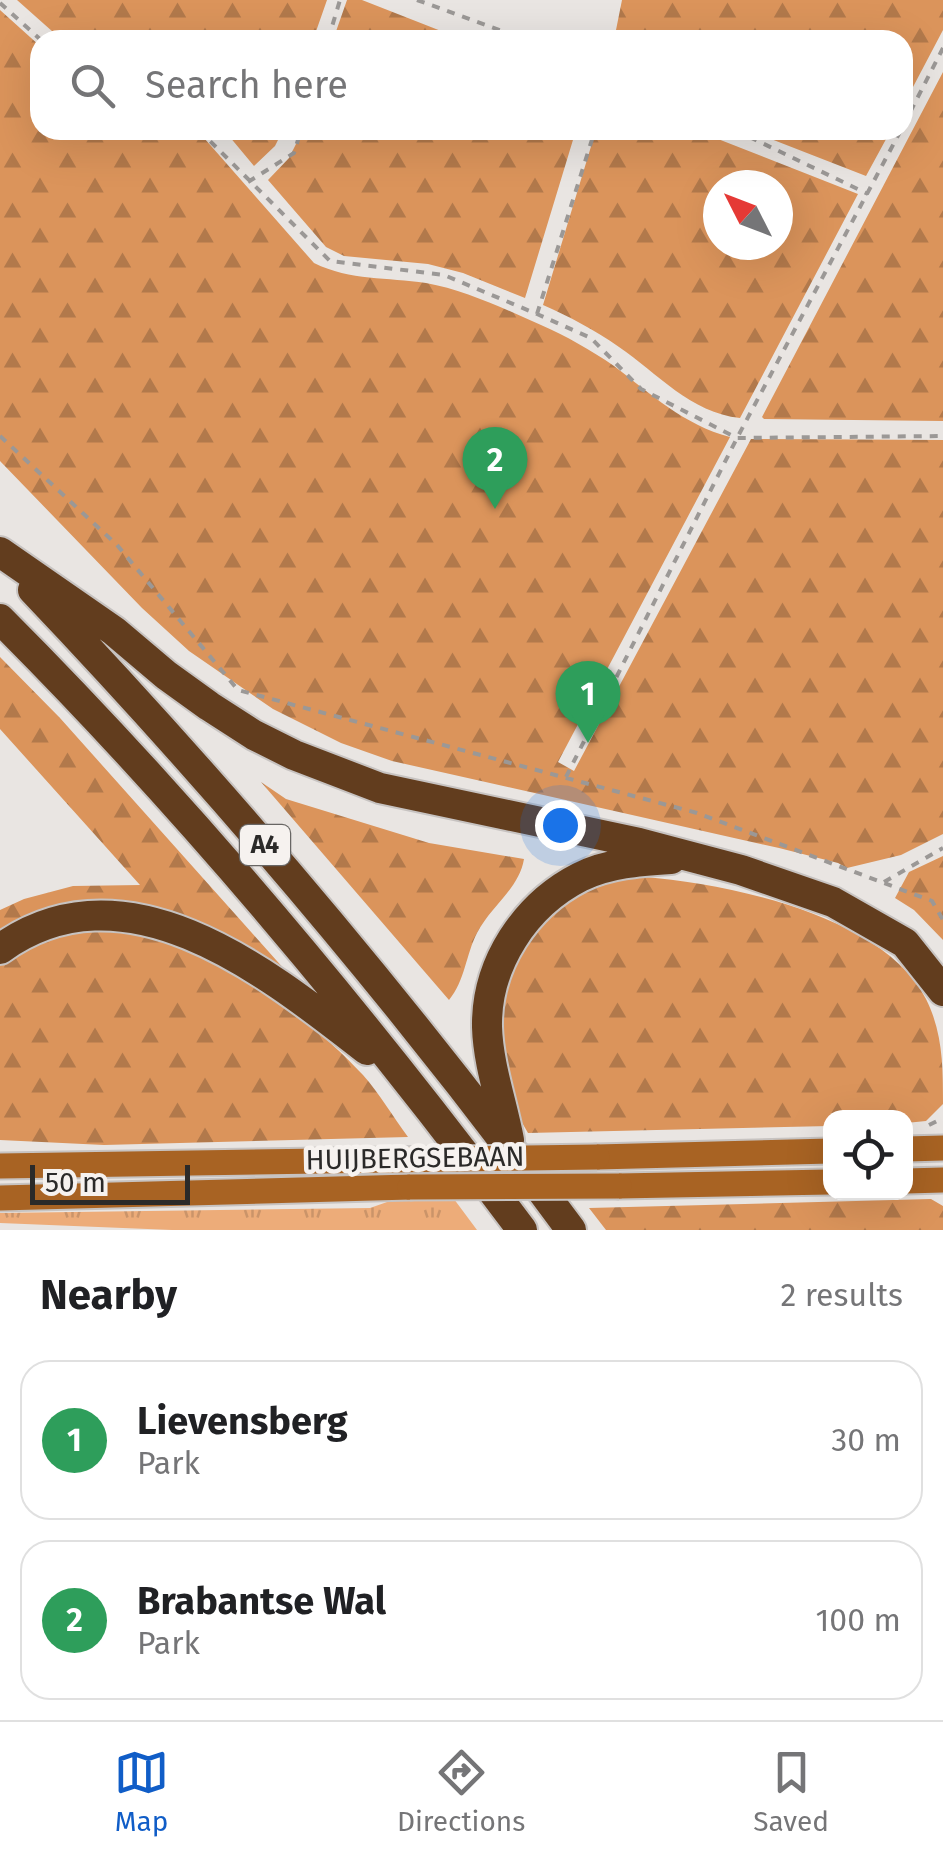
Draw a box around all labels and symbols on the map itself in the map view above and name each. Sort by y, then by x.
north arrow [703,170,793,260]
pin: 2 [462,426,528,509]
pin: 1 [556,660,620,743]
your location [535,800,586,851]
road number: A4 [240,825,290,865]
street label: HUIJBERGSEBAAN [305,1140,525,1176]
scale bar [30,1160,190,1204]

